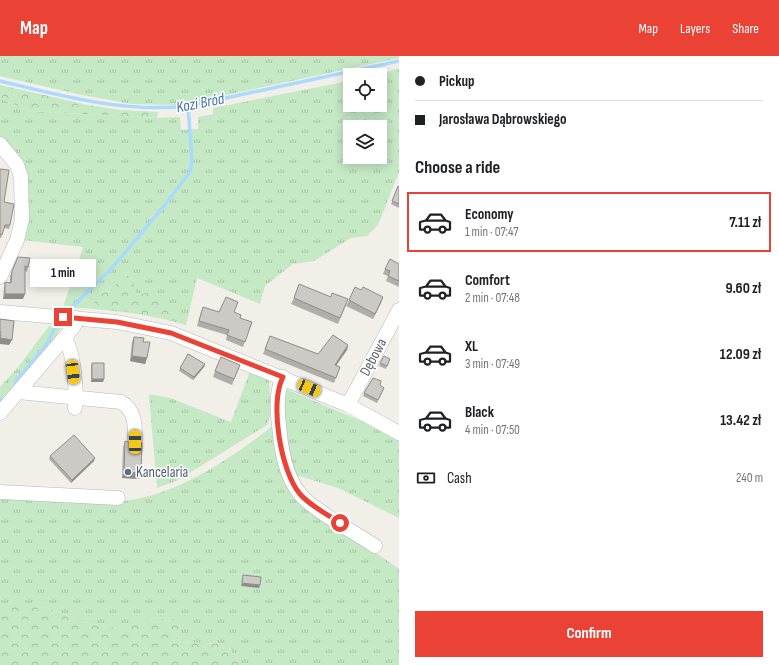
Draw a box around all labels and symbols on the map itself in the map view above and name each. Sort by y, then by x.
water label: Kozi Bród [175,89,226,117]
callout: 1 min [30,259,96,287]
route end [54,308,72,326]
street label: Dębowa [356,335,391,379]
car [66,359,80,385]
car [296,378,322,398]
car [129,430,141,454]
place label: Kancelaria [136,463,189,482]
marker: Kancelaria [123,467,133,477]
route start [331,514,349,532]

